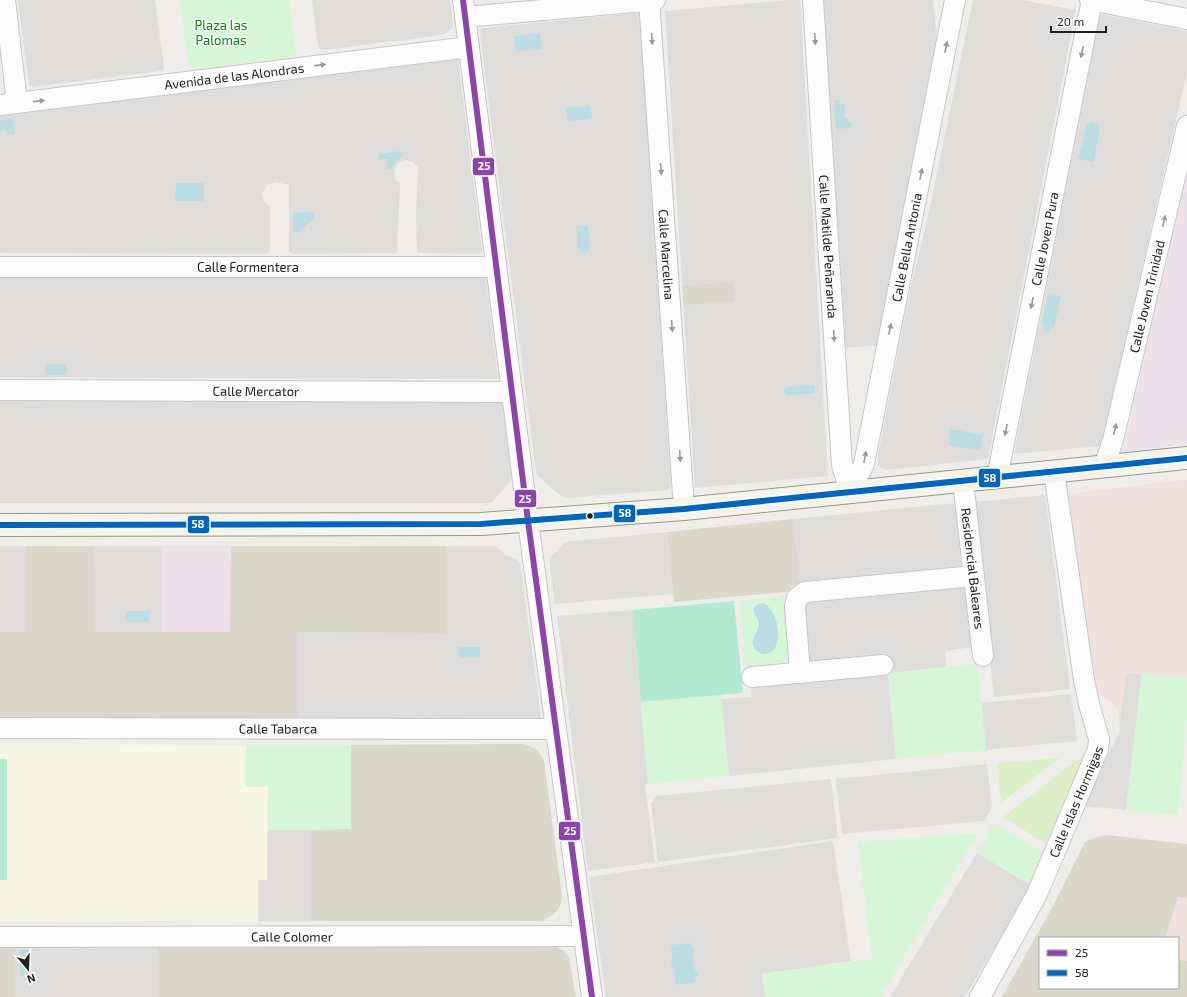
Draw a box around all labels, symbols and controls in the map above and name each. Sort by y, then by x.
scale bar [1051,8,1106,34]
text: 20 m [1057,14,1084,28]
park label: Plaza las Palomas [195,17,247,48]
one-way arrow [648,33,655,45]
one-way arrow [812,33,819,45]
one-way arrow [944,40,950,53]
one-way arrow [1079,46,1085,58]
street label: Avenida de las Alondras [163,59,305,93]
one-way arrow [314,62,327,68]
one-way arrow [33,97,45,104]
line badge: 25 [472,157,495,176]
text: 25 [478,159,490,172]
one-way arrow [657,163,664,175]
one-way arrow [918,168,924,180]
street label: Calle Matilde Peñaranda [816,174,841,319]
street label: Calle Joven Pura [1027,190,1062,287]
street label: Calle Bella Antonia [888,192,925,303]
street label: Calle Marcelina [655,209,678,300]
one-way arrow [1162,215,1168,227]
street label: Calle Joven Trinidad [1126,238,1168,354]
street label: Calle Formentera [197,259,299,275]
one-way arrow [1028,297,1034,309]
one-way arrow [668,320,675,332]
one-way arrow [888,323,894,335]
one-way arrow [830,330,837,342]
street label: Calle Mercator [213,383,299,399]
one-way arrow [1113,423,1119,436]
one-way arrow [1003,424,1009,437]
one-way arrow [677,450,684,462]
one-way arrow [863,450,869,463]
line badge: 58 [978,468,1001,488]
text: 58 [984,471,997,484]
line badge: 25 [514,489,537,508]
text: 25 [519,492,531,505]
line badge: 58 [613,504,636,523]
text: 58 [619,506,632,519]
street label: Residencial Baleares [958,507,988,630]
unlabelled marker [585,511,595,521]
line badge: 58 [187,515,210,534]
text: 58 [192,517,205,530]
street label: Calle Tabarca [239,720,317,737]
street label: Calle Islas Hormigas [1045,743,1106,860]
line badge: 25 [558,821,581,841]
text: 25 [564,824,576,837]
street label: Calle Colomer [251,928,333,945]
legend [1039,937,1179,989]
text: 25 [1075,945,1088,959]
north arrow [8,949,48,989]
text: 58 [1075,965,1089,979]
text: N [25,971,37,986]

